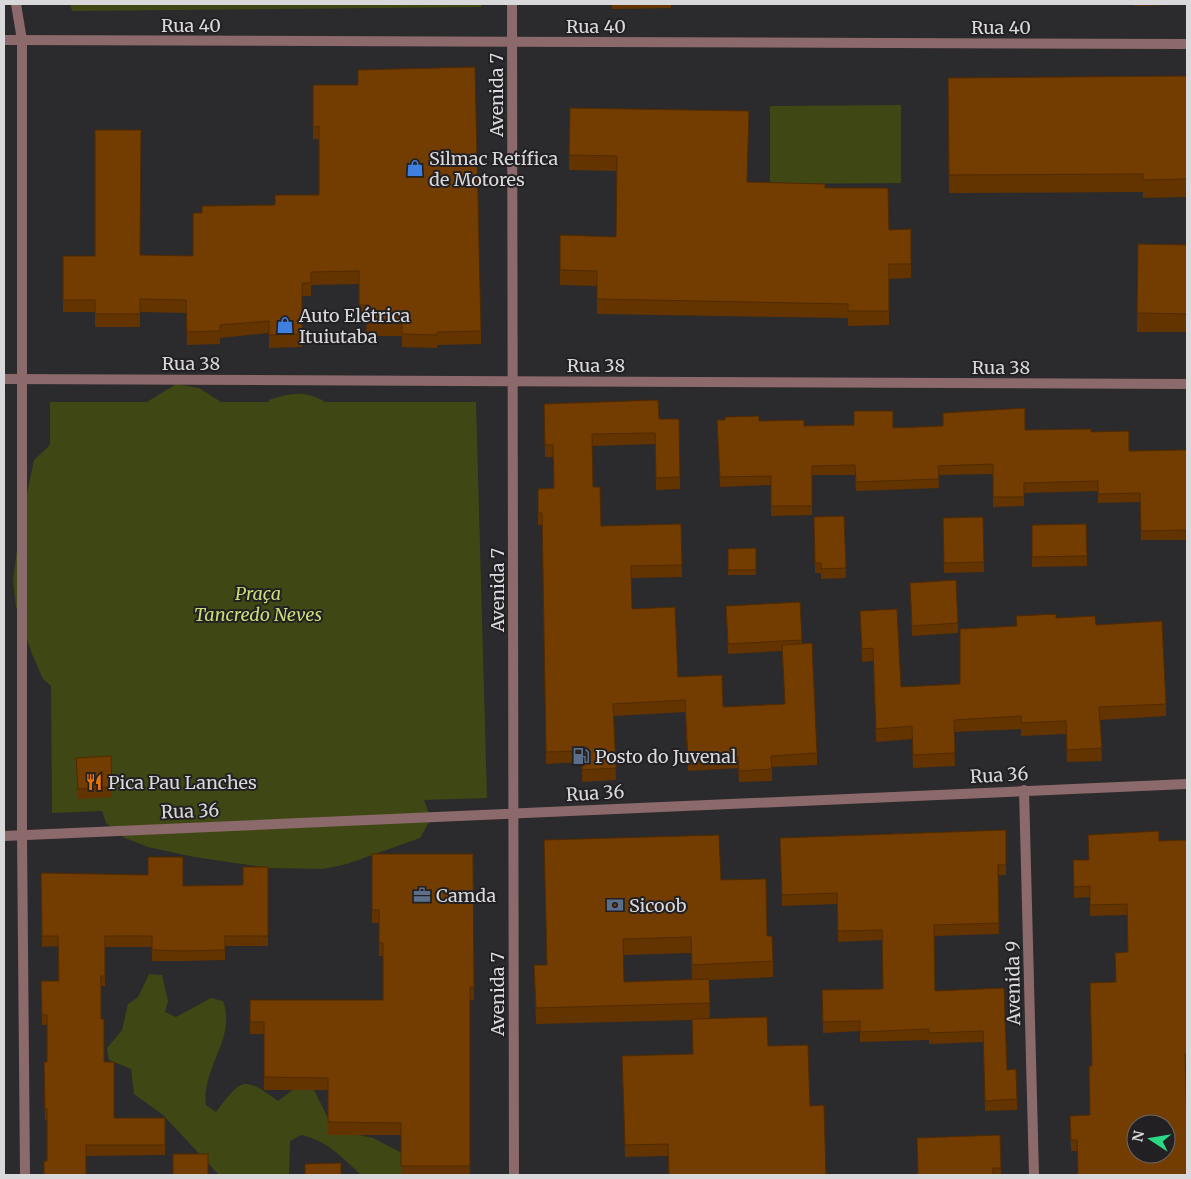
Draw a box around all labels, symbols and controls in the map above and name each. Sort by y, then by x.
street label: Rua 40 [161,14,221,37]
street label: Rua 40 [566,15,626,38]
street label: Rua 40 [971,16,1031,39]
street label: Avenida 7 [485,53,508,138]
place label: Silmac Retífica de Motores [429,147,558,191]
shop icon: Silmac Retífica de Motores [405,158,425,178]
place label: Auto Elétrica Ituiutaba [298,304,410,348]
shop icon: Auto Elétrica Ituiutaba [275,315,295,335]
street label: Rua 38 [162,352,220,375]
street label: Rua 38 [567,354,625,377]
street label: Rua 38 [972,356,1030,379]
street label: Avenida 7 [486,548,509,633]
park label: Praça Tancredo Neves [194,582,322,626]
place label: Posto do Juvenal [595,745,737,768]
fuel station icon: Posto do Juvenal [571,746,591,766]
street label: Rua 36 [969,762,1029,788]
place label: Pica Pau Lanches [108,771,257,794]
restaurant icon: Pica Pau Lanches [84,772,104,792]
street label: Rua 36 [565,780,625,806]
street label: Rua 36 [160,798,220,824]
place label: Camda [436,884,496,907]
office icon: Camda [412,885,432,905]
place label: Sicoob [629,894,687,917]
bank icon: Sicoob [605,895,625,915]
street label: Avenida 9 [1001,941,1025,1026]
street label: Avenida 7 [486,952,509,1037]
north arrow [1126,1114,1176,1164]
text: N [1128,1129,1148,1144]

